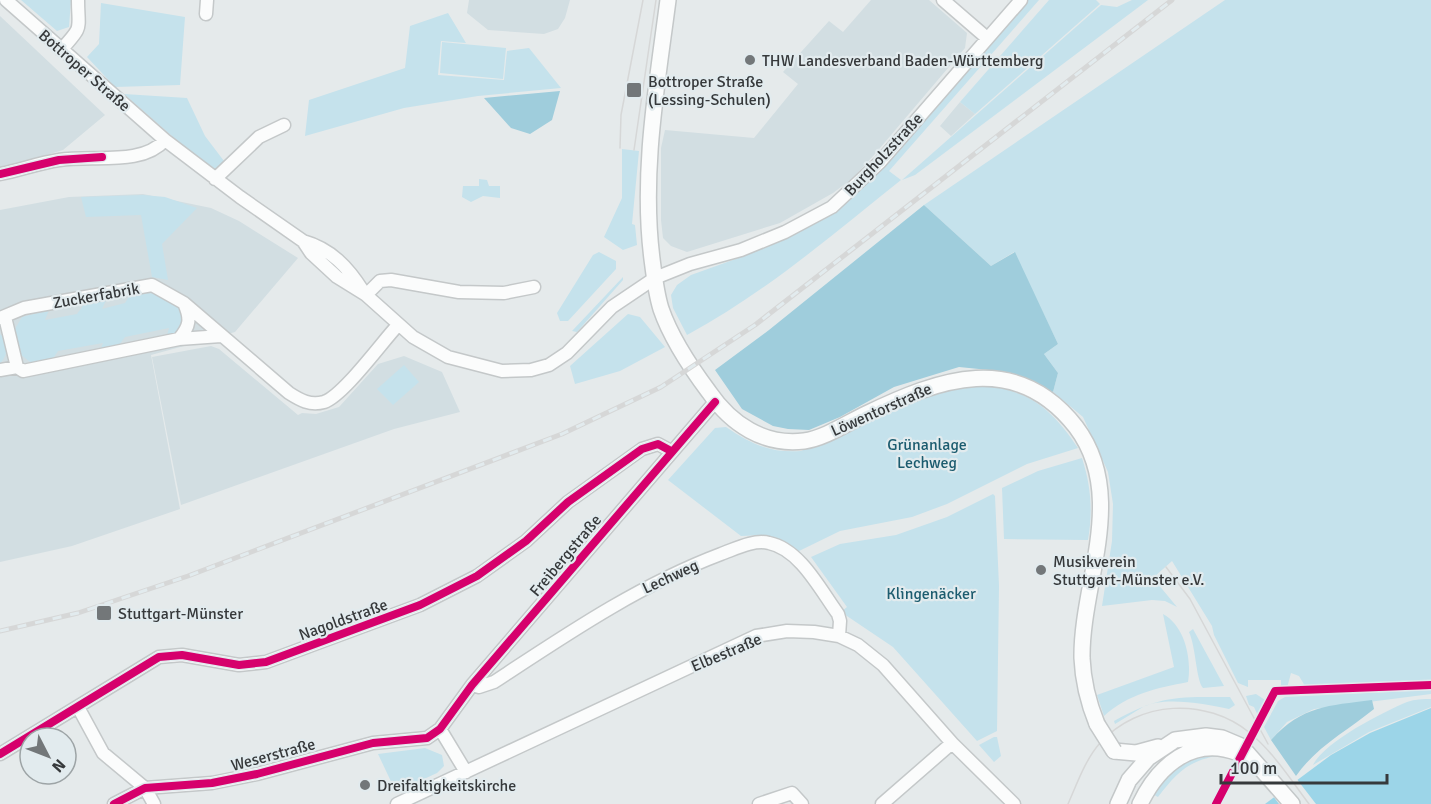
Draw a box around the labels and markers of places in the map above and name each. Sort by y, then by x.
place label: THW Landesverband Baden-Württemberg [762,51,1044,71]
marker: THW Landesverband Baden-Württemberg [743,53,757,67]
place label: Bottroper Straße (Lessing-Schulen) [648,72,771,110]
marker: Bottroper Straße (Lessing-Schulen) [625,81,643,99]
place label: Musikverein Stuttgart-Münster e.V. [1053,552,1204,590]
marker: Musikverein Stuttgart-Münster e.V. [1034,563,1048,577]
marker: Stuttgart-Münster [95,604,113,622]
place label: Stuttgart-Münster [118,604,243,624]
place label: Dreifaltigkeitskirche [377,776,516,796]
marker: Dreifaltigkeitskirche [358,778,372,792]

